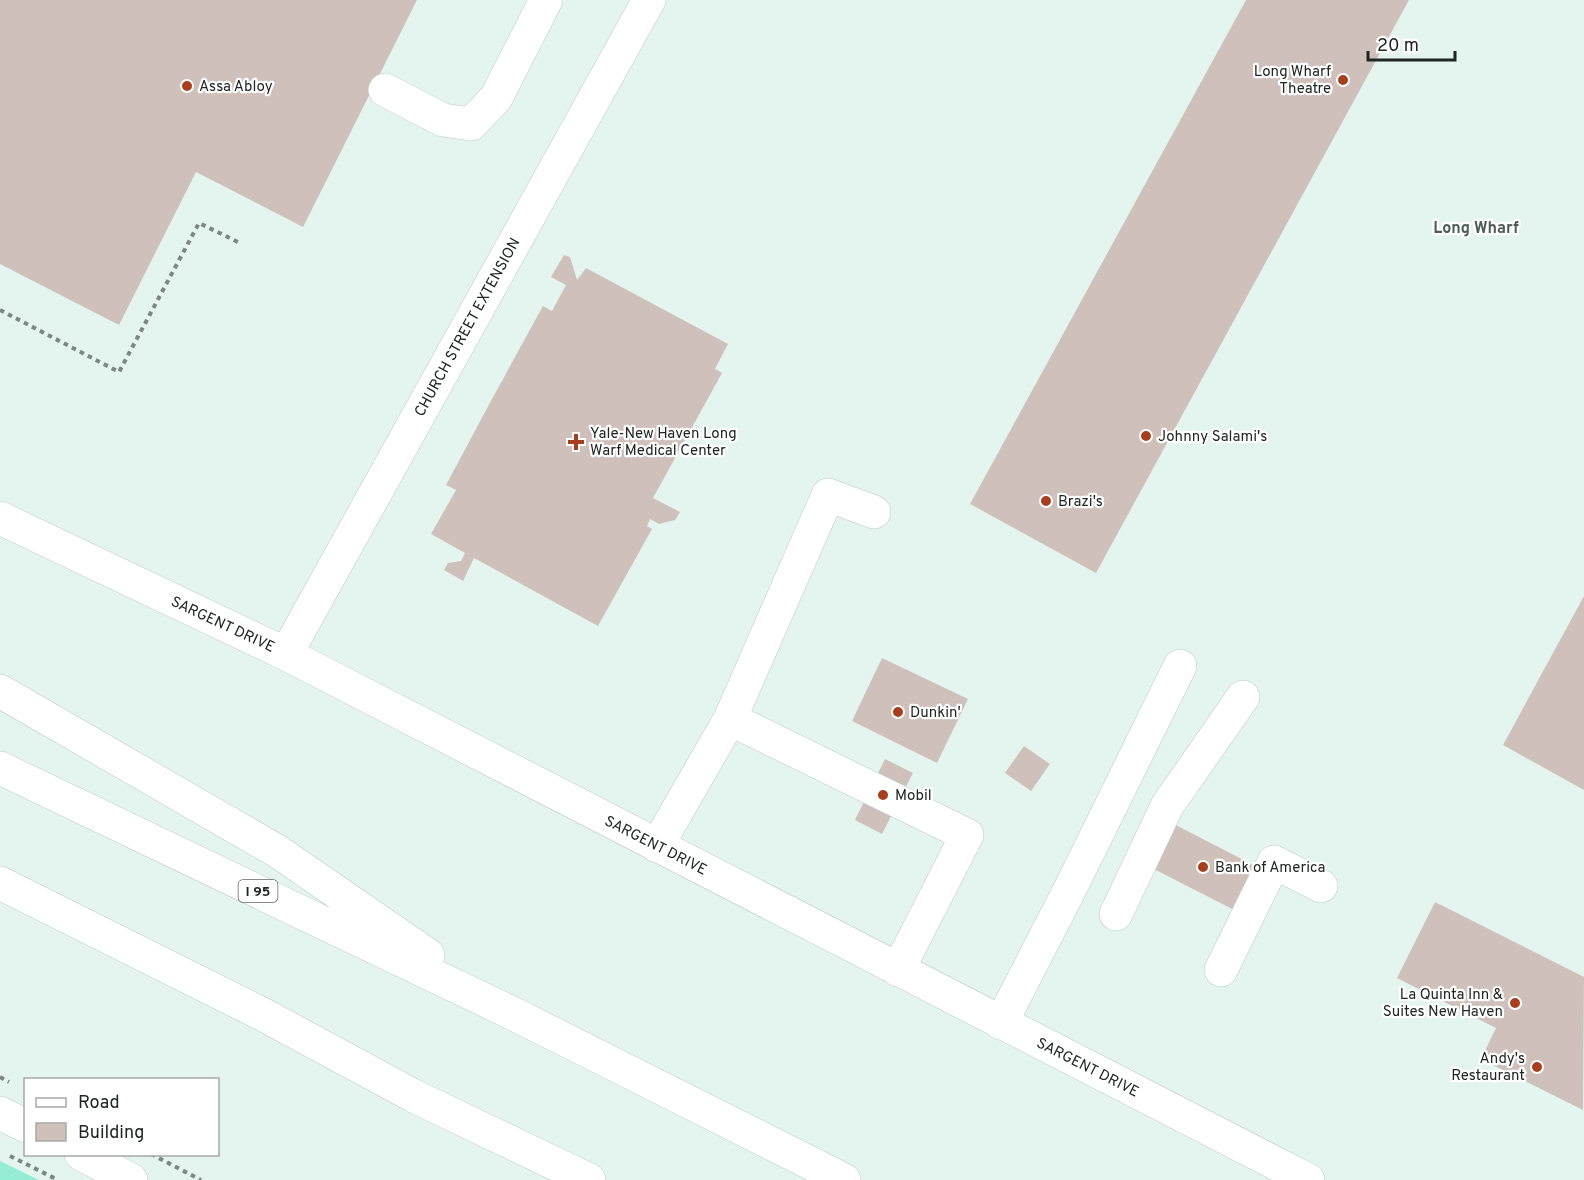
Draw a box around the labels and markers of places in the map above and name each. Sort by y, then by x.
place label: Long Wharf Theatre [1254,63,1331,99]
marker: Long Wharf Theatre [1336,73,1350,87]
place label: Assa Abloy [199,78,273,97]
marker: Assa Abloy [180,79,194,93]
place label: Yale-New Haven Long Warf Medical Center [590,425,737,461]
place label: Johnny Salami's [1158,428,1267,447]
marker: Johnny Salami's [1139,429,1153,443]
marker: Yale-New Haven Long Warf Medical Center [567,433,585,451]
place label: Brazi's [1058,493,1103,512]
marker: Brazi's [1039,494,1053,508]
place label: Dunkin' [910,704,961,723]
marker: Dunkin' [891,705,905,719]
place label: Mobil [895,787,932,806]
marker: Mobil [876,788,890,802]
place label: Bank of America [1215,859,1325,878]
marker: Bank of America [1196,860,1210,874]
place label: La Quinta Inn & Suites New Haven [1383,986,1503,1022]
marker: La Quinta Inn & Suites New Haven [1508,996,1522,1010]
place label: Andy's Restaurant [1451,1050,1525,1086]
marker: Andy's Restaurant [1530,1060,1544,1074]

